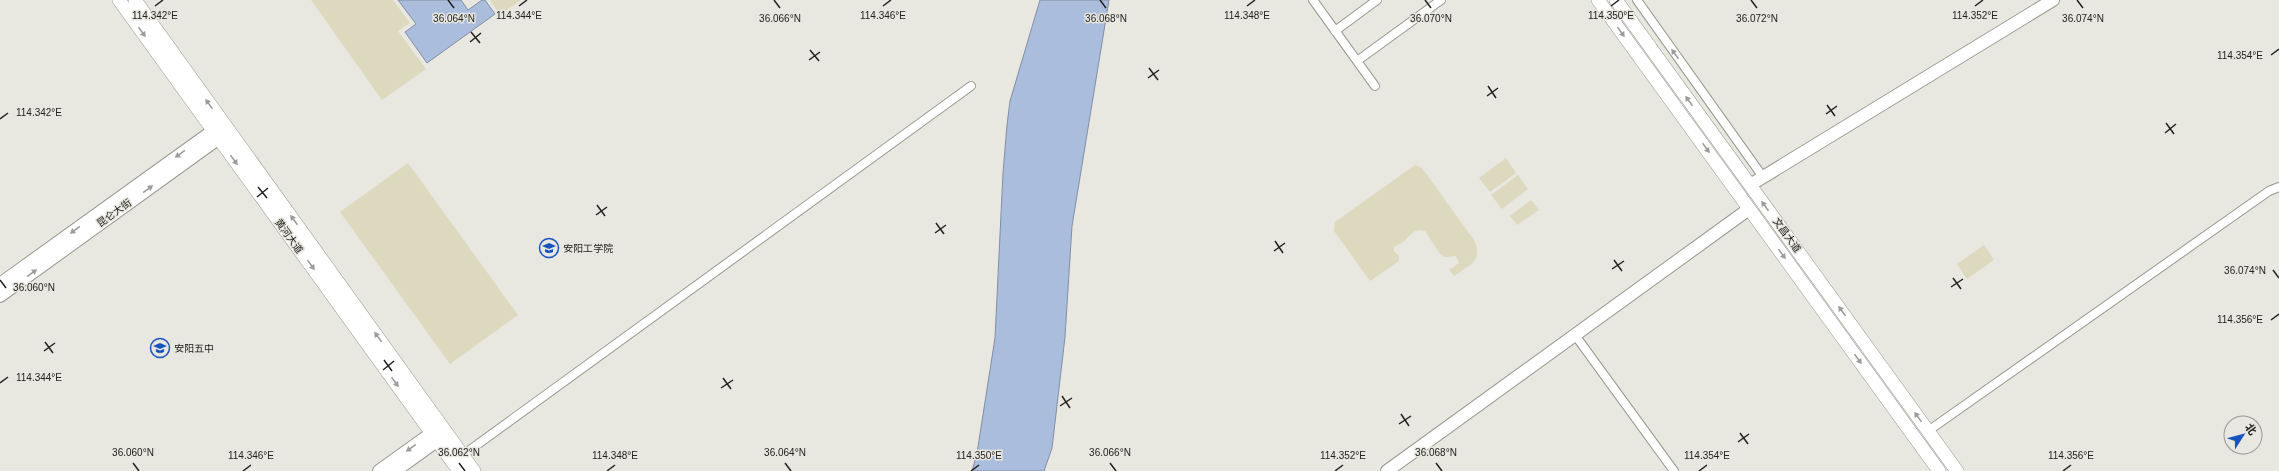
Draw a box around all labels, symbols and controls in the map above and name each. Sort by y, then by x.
text: 114.342°E [132,10,178,21]
text: 114.344°E [496,10,542,21]
text: 114.346°E [860,10,906,21]
text: 114.348°E [1224,10,1270,21]
text: 114.350°E [1588,10,1634,21]
text: 114.352°E [1952,10,1998,21]
text: 36.064°N [433,13,475,24]
text: 36.066°N [759,13,801,24]
text: 36.068°N [1085,13,1127,24]
text: 36.070°N [1410,13,1452,24]
text: 36.072°N [1736,13,1778,24]
text: 36.074°N [2062,13,2104,24]
one-way arrow [138,26,146,37]
one-way arrow [1617,26,1625,37]
one-way arrow [1671,48,1679,59]
text: 114.354°E [2217,50,2263,61]
one-way arrow [1685,95,1693,106]
one-way arrow [205,98,213,109]
text: 114.342°E [16,107,62,118]
one-way arrow [1702,143,1710,154]
one-way arrow [175,150,185,158]
one-way arrow [230,154,239,165]
one-way arrow [143,185,154,193]
street label: 昆仑大街 [95,197,133,229]
one-way arrow [1762,201,1770,211]
one-way arrow [290,215,298,226]
street label: 文昌大道 [1771,216,1803,254]
street label: 黄河大道 [273,217,305,255]
one-way arrow [69,226,80,234]
school or university icon: 安阳工学院 [538,237,560,259]
place label: 安阳工学院 [563,243,613,254]
one-way arrow [1778,248,1786,259]
one-way arrow [306,260,315,271]
text: 36.074°N [2224,265,2266,276]
one-way arrow [26,269,37,277]
text: 36.060°N [13,282,55,293]
one-way arrow [1838,306,1846,317]
text: 114.356°E [2217,314,2263,325]
one-way arrow [374,332,382,342]
school or university icon: 安阳五中 [149,337,171,359]
place label: 安阳五中 [174,343,214,354]
one-way arrow [1854,354,1862,364]
text: 114.344°E [16,372,62,383]
one-way arrow [391,377,399,387]
one-way arrow [1914,411,1922,422]
north arrow [2223,415,2263,455]
text: 北 [2243,421,2259,437]
one-way arrow [405,444,416,453]
text: 36.060°N [112,447,154,458]
text: 36.062°N [438,447,480,458]
text: 36.064°N [764,447,806,458]
text: 36.066°N [1089,447,1131,458]
text: 36.068°N [1415,447,1457,458]
text: 114.346°E [228,450,274,461]
text: 114.348°E [592,450,638,461]
text: 114.350°E [956,450,1002,461]
text: 114.352°E [1320,450,1366,461]
text: 114.354°E [1684,450,1730,461]
text: 114.356°E [2048,450,2094,461]

